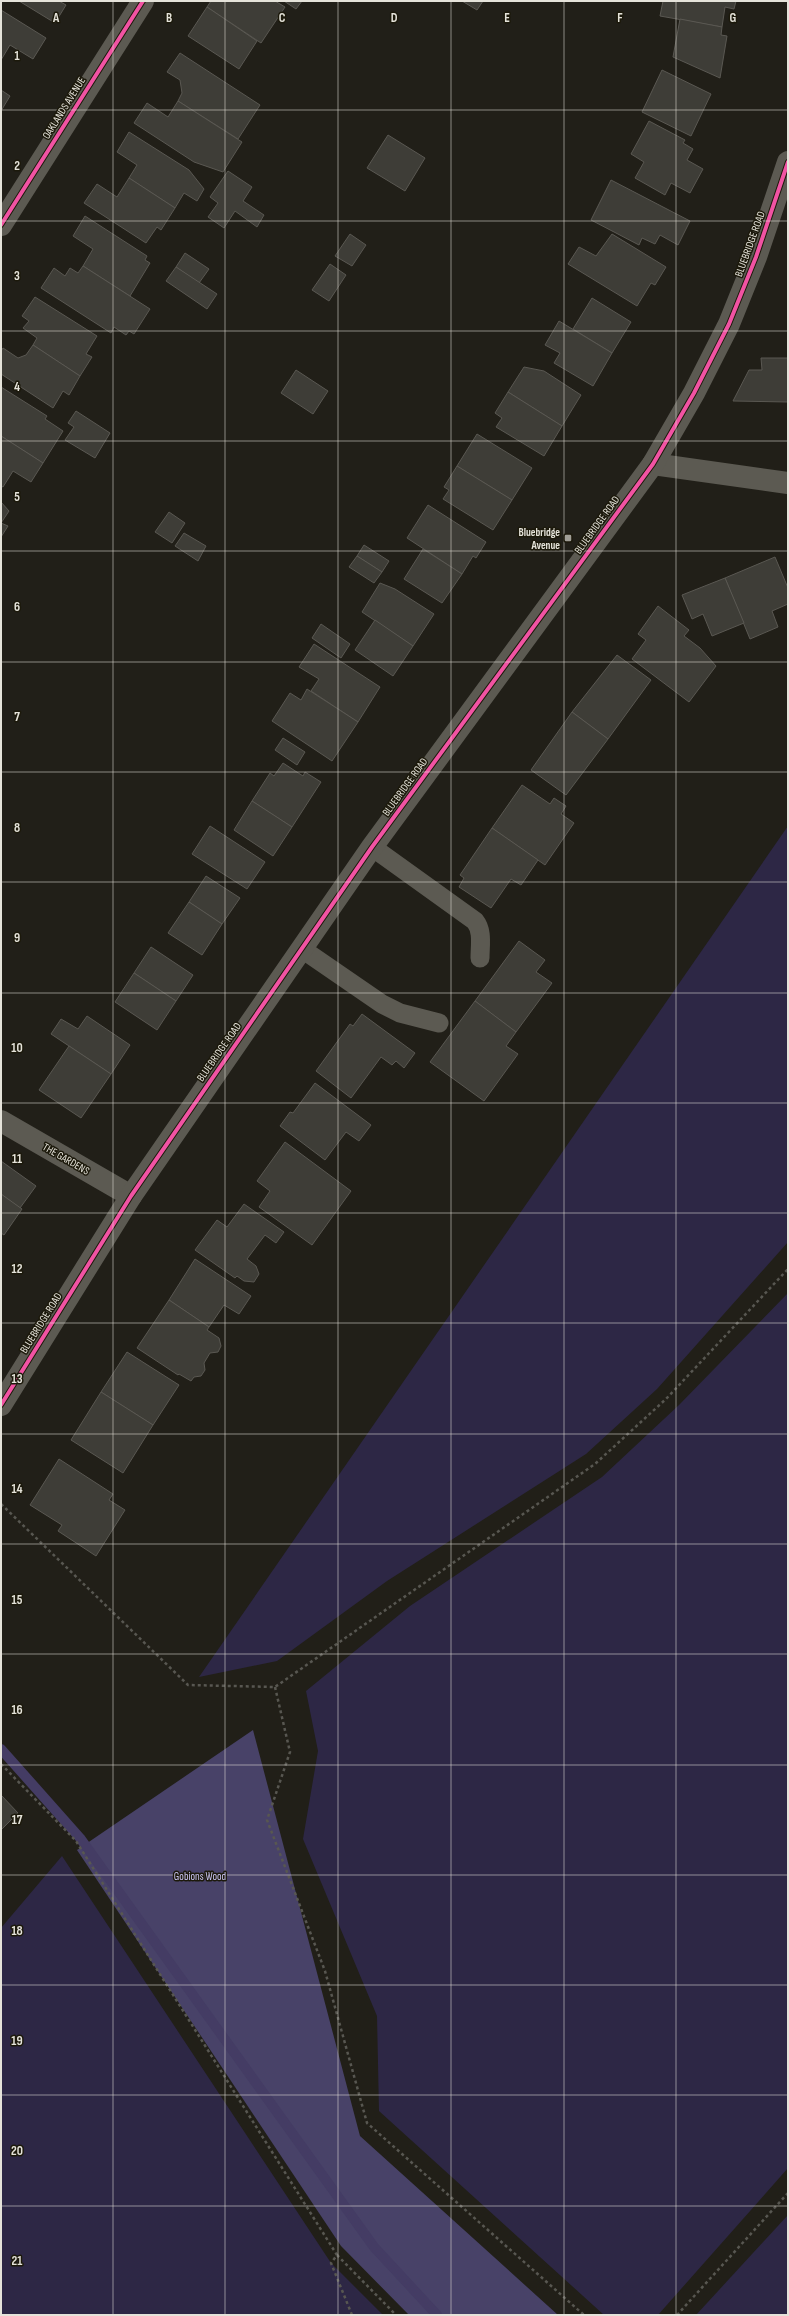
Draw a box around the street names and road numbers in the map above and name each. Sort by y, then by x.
street label: OAKLANDS AVENUE [40,75,88,141]
street label: BLUEBRIDGE ROAD [732,210,768,278]
street label: BLUEBRIDGE ROAD [572,493,622,557]
street label: BLUEBRIDGE ROAD [380,755,430,819]
street label: BLUEBRIDGE ROAD [194,1020,244,1084]
street label: THE GARDENS [40,1140,92,1178]
street label: BLUEBRIDGE ROAD [17,1290,65,1356]

